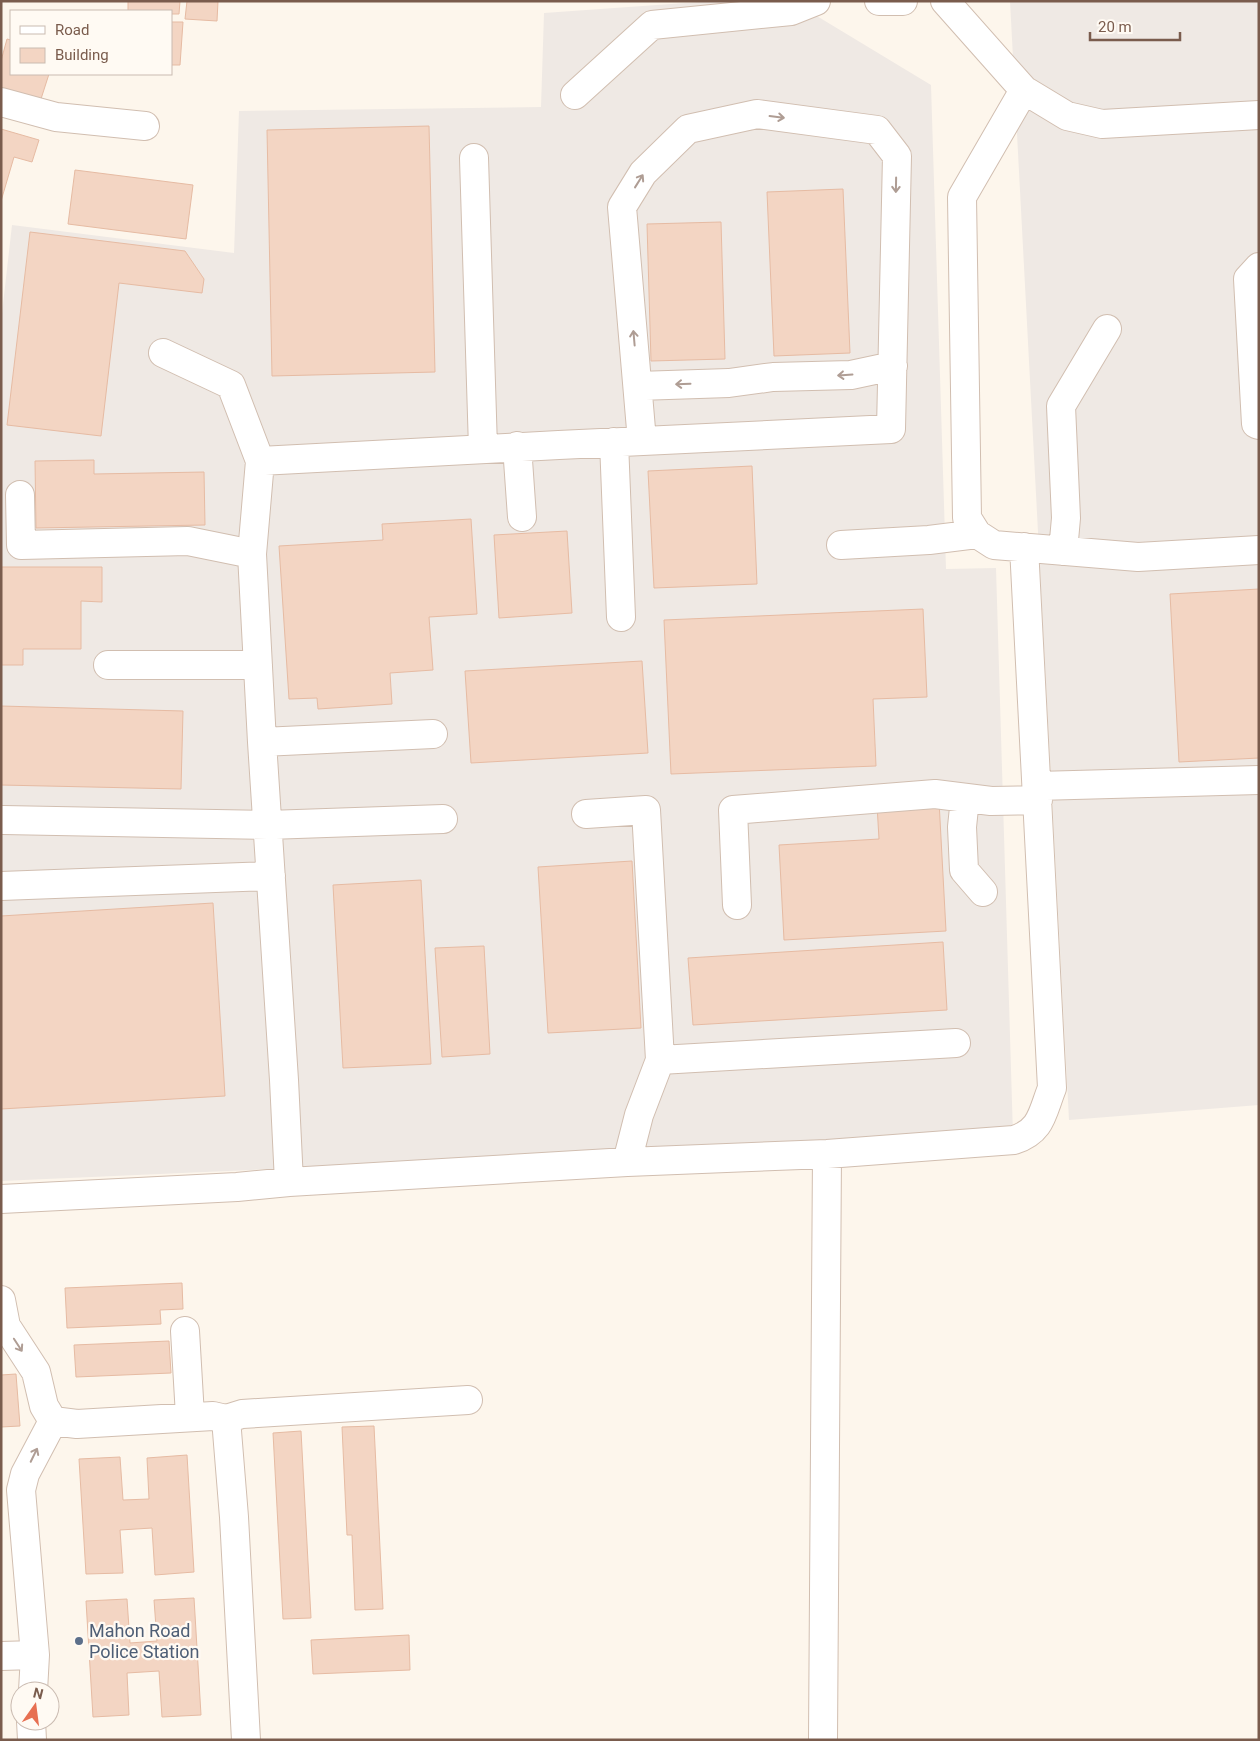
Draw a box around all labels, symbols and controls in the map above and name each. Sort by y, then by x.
legend [10,10,172,75]
scale bar [1090,10,1180,42]
text: 20 m [1098,18,1132,36]
text: Road [55,21,89,39]
text: Building [55,46,109,64]
one-way arrow [769,112,785,122]
one-way arrow [634,174,644,188]
one-way arrow [892,177,901,193]
one-way arrow [629,330,639,346]
one-way arrow [837,370,853,379]
one-way arrow [675,380,691,389]
one-way arrow [13,1337,23,1351]
one-way arrow [30,1447,40,1462]
place label: Mahon Road Police Station [89,1620,200,1662]
marker: Mahon Road Police Station [73,1635,85,1647]
north arrow [10,1681,60,1731]
text: N [31,1684,45,1702]

